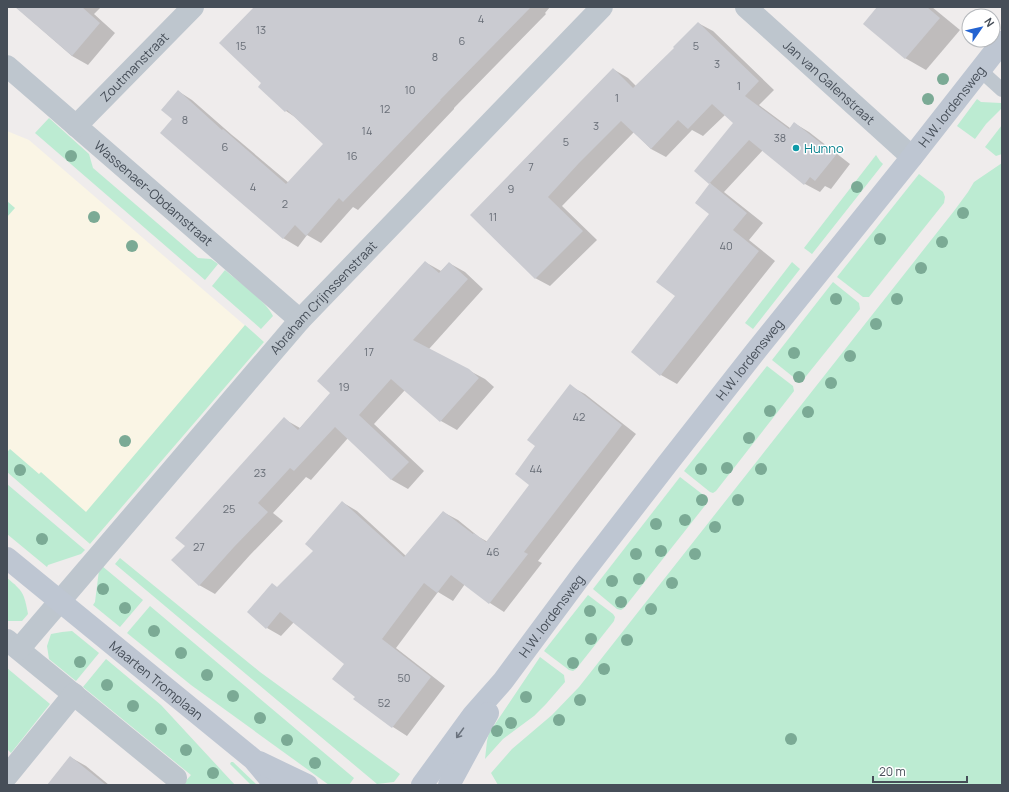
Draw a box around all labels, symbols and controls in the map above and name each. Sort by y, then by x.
north arrow [961,8,1001,48]
house number: 4 [478,11,484,26]
text: N [981,15,998,30]
house number: 13 [256,22,266,37]
street label: Zoutmanstraat [96,28,172,106]
house number: 6 [459,33,466,48]
street label: Jan van Galenstraat [779,36,879,128]
house number: 15 [236,38,246,53]
house number: 5 [693,38,699,53]
house number: 8 [432,49,438,64]
house number: 3 [714,56,720,71]
street label: H.W. Iordensweg [914,62,989,151]
house number: 1 [737,78,741,93]
house number: 10 [404,82,416,97]
house number: 1 [615,90,619,105]
house number: 12 [380,101,390,116]
house number: 8 [182,112,188,127]
house number: 3 [593,118,599,133]
house number: 14 [362,123,372,138]
house number: 38 [774,130,786,145]
house number: 5 [563,134,569,149]
street label: Wassenaer-Obdamstraat [90,137,217,250]
house number: 6 [222,139,229,154]
place label: Hunno [804,139,844,157]
marker: Hunno [791,143,801,153]
house number: 16 [346,148,358,163]
house number: 7 [528,159,534,174]
house number: 4 [250,179,256,194]
house number: 9 [508,181,515,196]
house number: 2 [282,196,288,211]
house number: 11 [489,209,497,224]
street label: Abraham Crijnssenstraat [266,237,381,358]
house number: 40 [719,238,733,253]
street label: H.W. Iordensweg [712,315,787,404]
house number: 17 [364,344,374,359]
house number: 19 [338,379,350,394]
house number: 42 [573,409,585,424]
house number: 44 [529,461,543,476]
house number: 23 [254,465,266,480]
house number: 25 [223,501,235,516]
house number: 27 [193,539,205,554]
house number: 46 [486,544,500,559]
street label: H.W. Iordensweg [514,571,588,661]
street label: Maarten Tromplaan [106,636,207,724]
house number: 50 [397,670,411,685]
house number: 52 [378,695,390,710]
one-way arrow [456,727,464,738]
scale bar [873,758,967,784]
text: 20 m [879,763,906,780]

